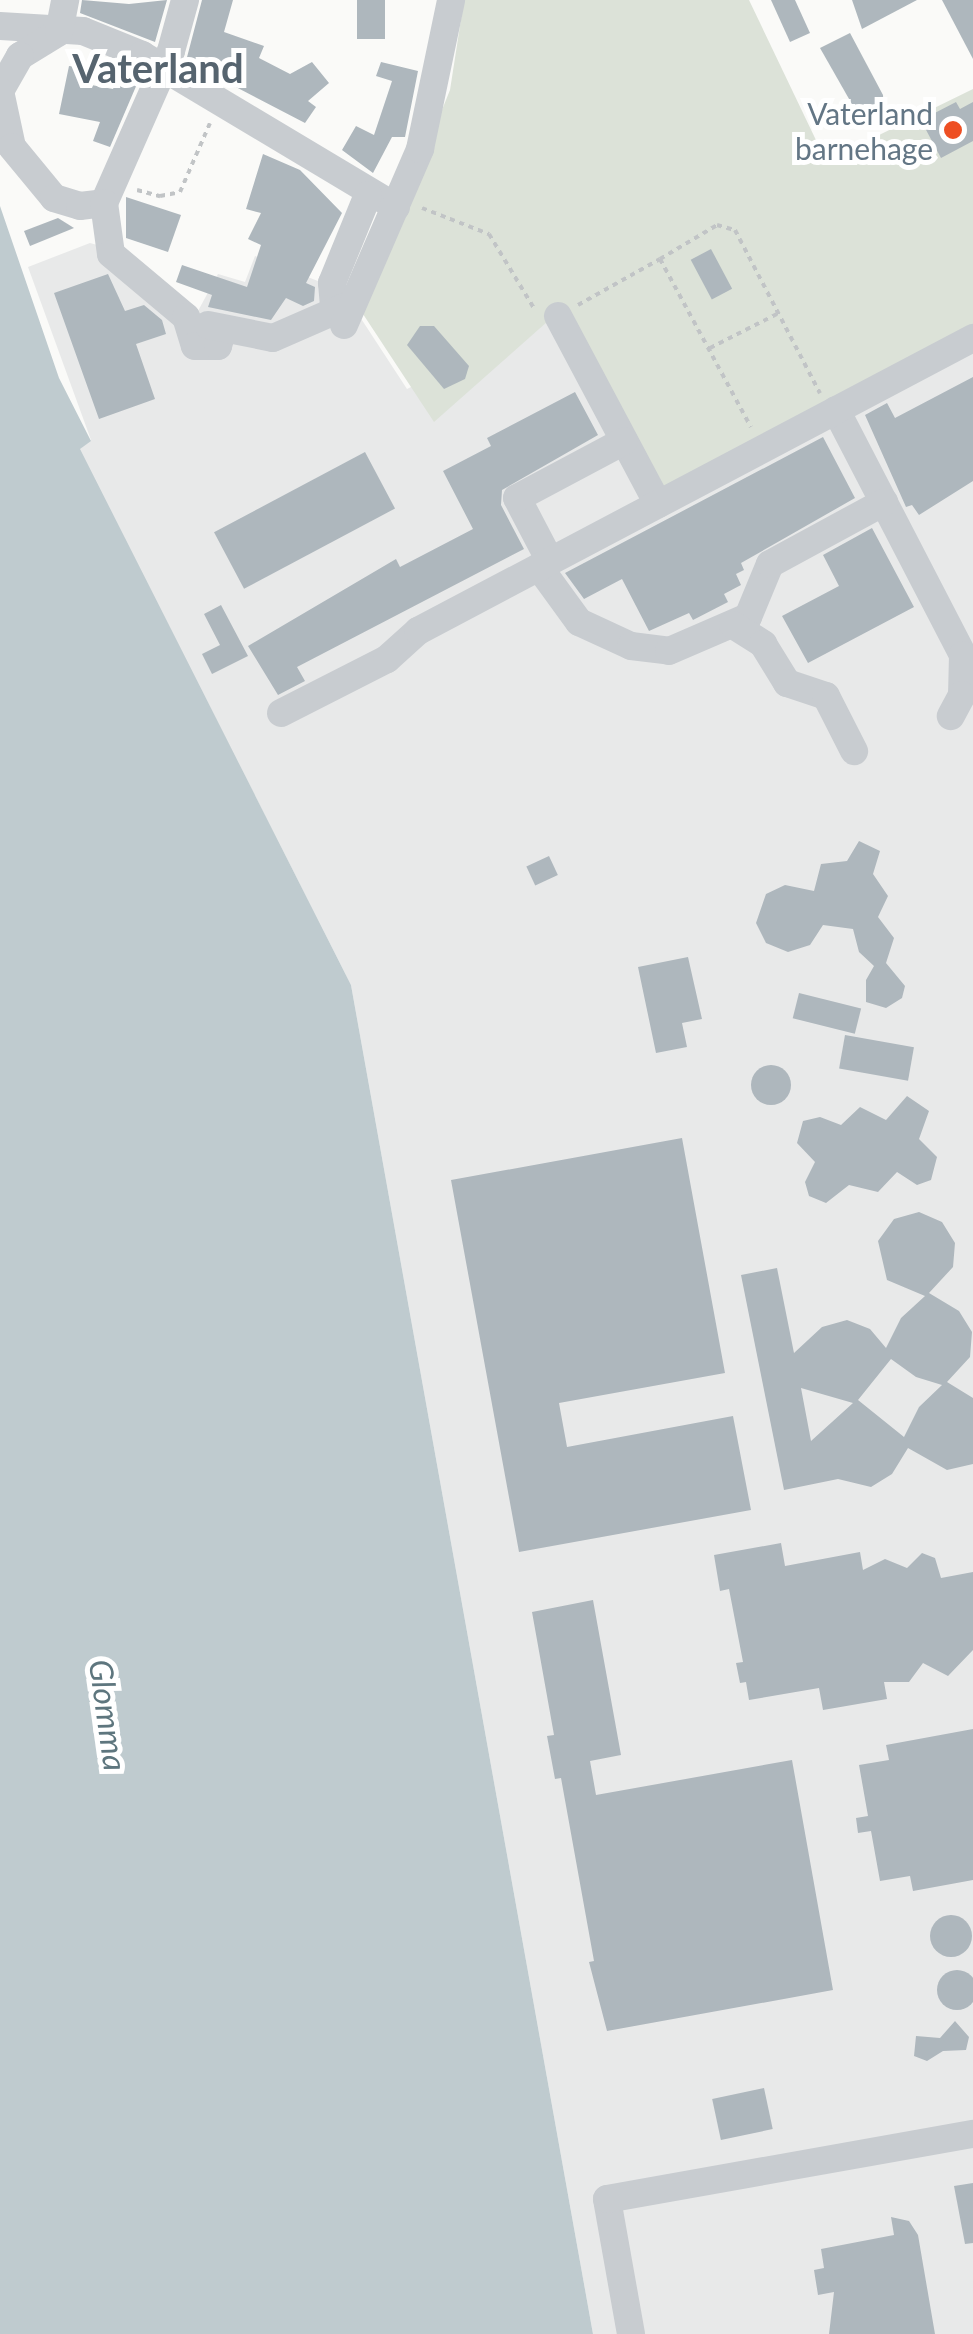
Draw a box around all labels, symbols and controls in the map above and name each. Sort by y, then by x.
district label: Vaterland [72,44,244,92]
place label: Vaterland barnehage [795,95,933,166]
marker: Vaterland barnehage [942,119,964,141]
water label: Glomma [81,1657,135,1773]

